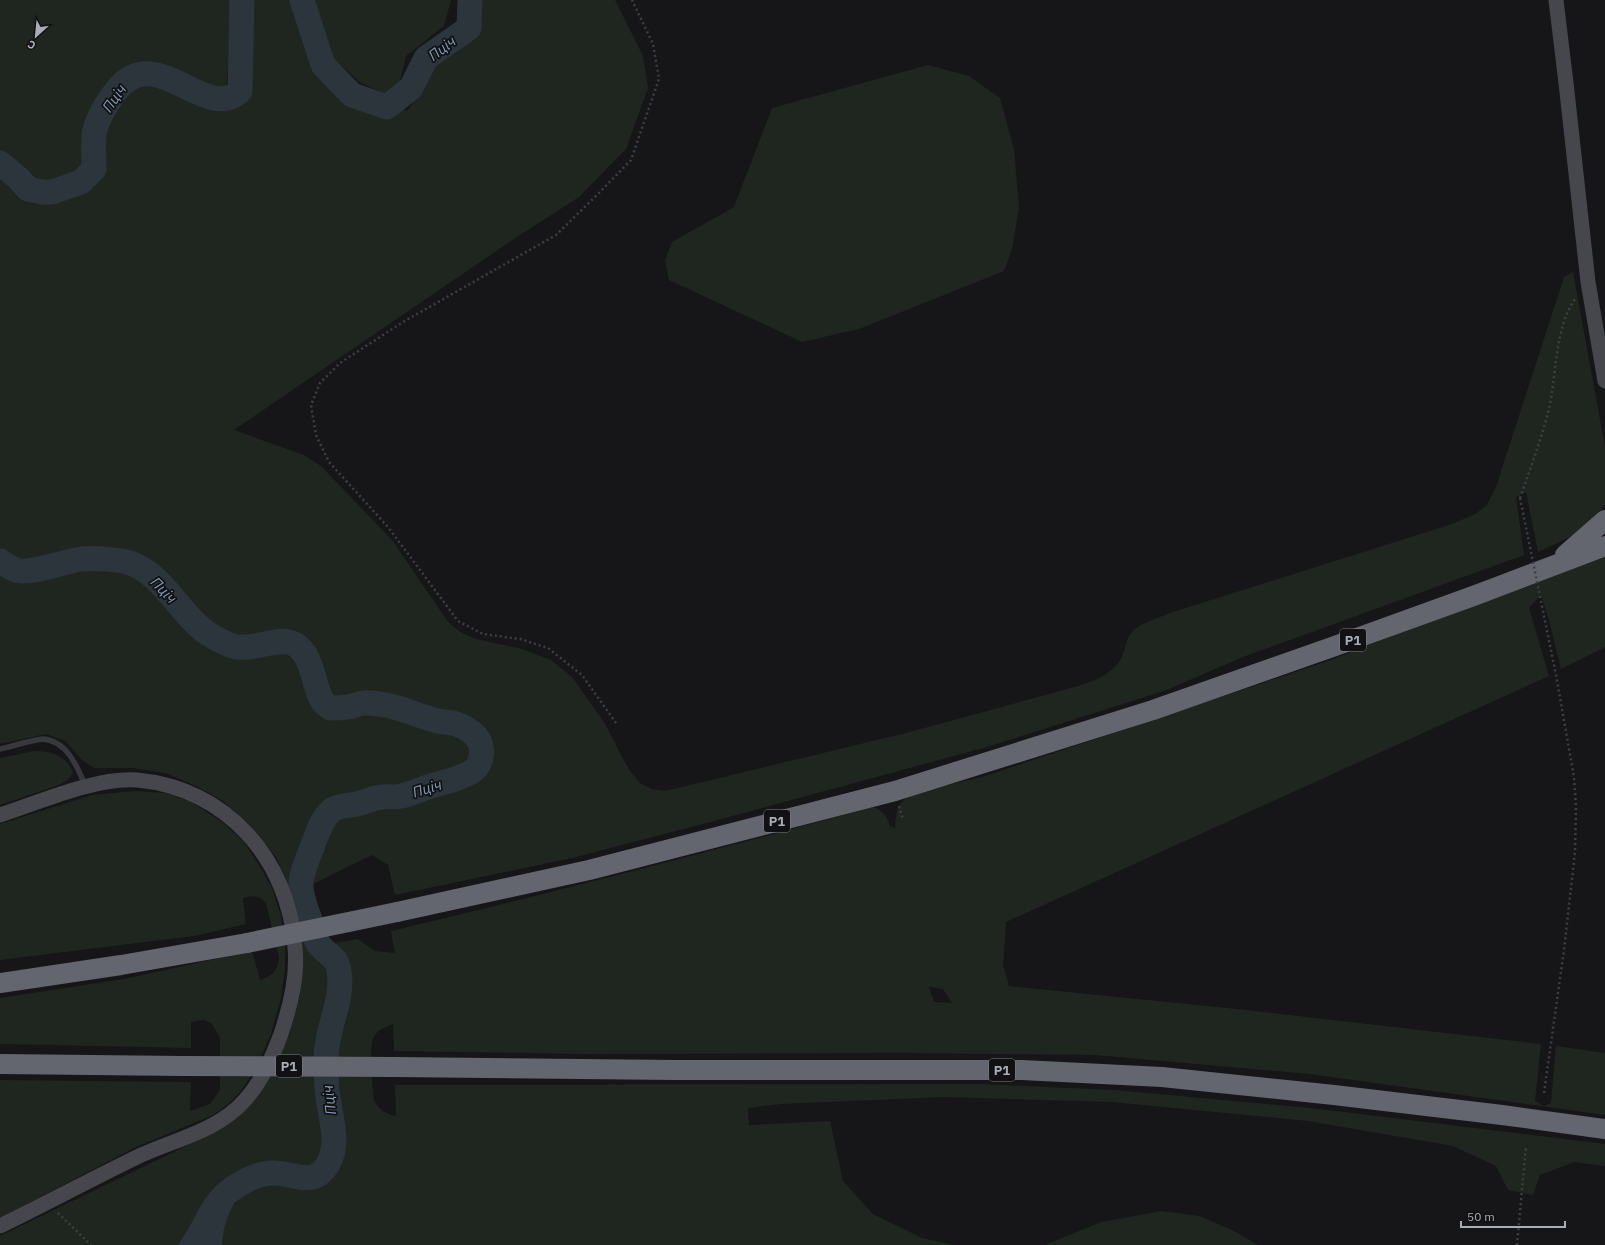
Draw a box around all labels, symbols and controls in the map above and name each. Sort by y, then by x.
north arrow [16,16,56,56]
water label: Пціч [424,31,460,65]
text: С [25,37,38,53]
water label: Пціч [98,80,131,116]
water label: Пціч [147,573,181,608]
road number: Р1 [1340,629,1366,651]
water label: Пціч [410,774,444,801]
road number: Р1 [764,810,790,832]
road number: Р1 [276,1055,302,1077]
road number: Р1 [989,1059,1015,1081]
water label: Пціч [318,1084,340,1116]
scale bar [1461,1203,1565,1229]
text: 50 m [1467,1209,1495,1224]

